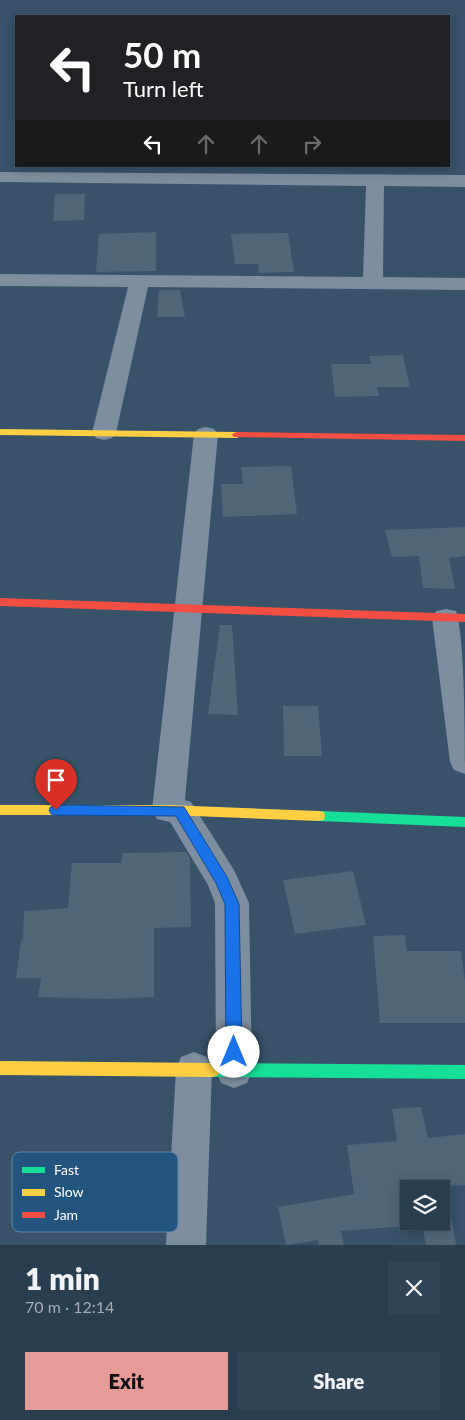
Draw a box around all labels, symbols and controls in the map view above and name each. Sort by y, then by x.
text: 50 m [123,33,201,75]
icon: left [40,35,105,100]
text: Turn left [123,75,204,102]
icon: left [139,130,167,158]
icon: ahead [192,130,220,158]
icon: ahead [245,130,273,158]
icon: right [298,130,326,158]
pin [35,759,77,810]
icon: arrive [42,766,70,794]
position arrow [207,1025,259,1077]
legend [12,1152,178,1232]
text: Fast [54,1161,79,1178]
map controls [400,1180,450,1230]
button: layers [400,1180,450,1230]
text: Slow [54,1183,84,1200]
text: Jam [54,1206,78,1223]
text: 1 min [25,1260,100,1296]
button: close [388,1262,440,1314]
text: 70 m · 12:14 [25,1297,114,1316]
button: Exit [25,1352,228,1410]
button: Share [238,1352,440,1410]

